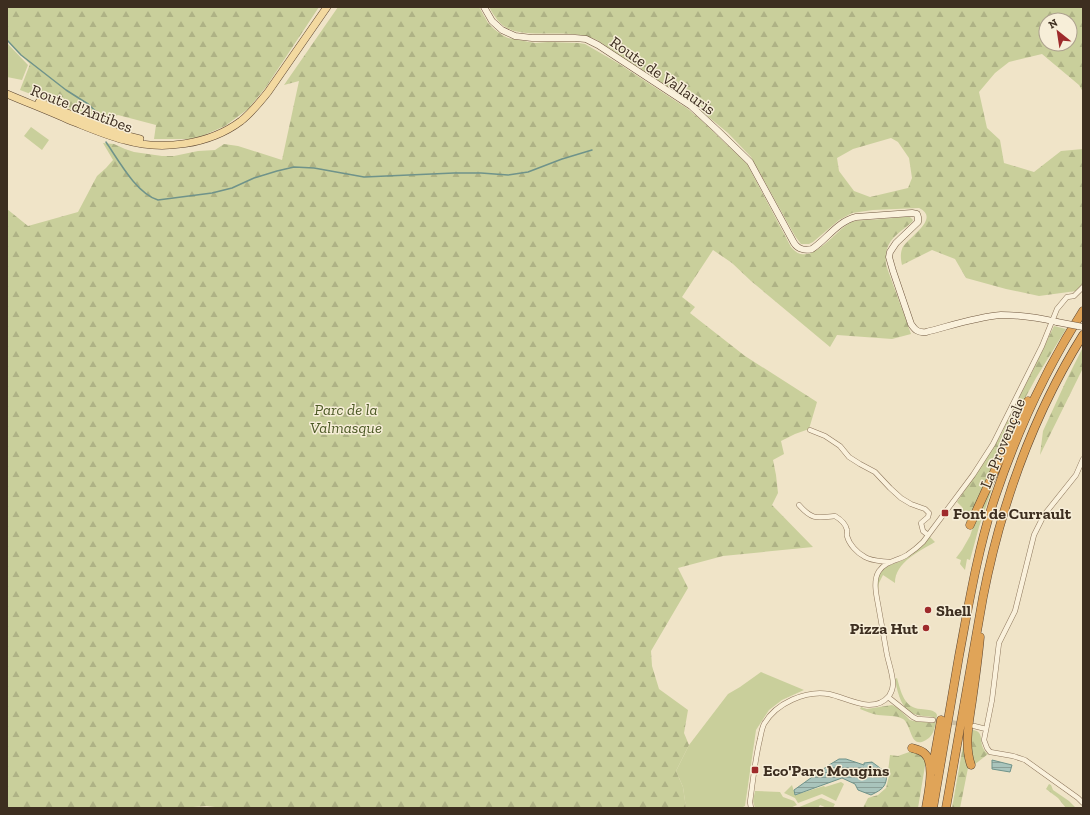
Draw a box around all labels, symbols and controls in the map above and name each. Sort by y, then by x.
north arrow [1038,12,1078,52]
text: N [1046,16,1061,31]
street label: Route de Vallauris [607,32,719,119]
street label: Route d'Antibes [28,80,135,137]
street label: La Provençale [976,395,1029,491]
park label: Parc de la Valmasque [310,400,382,437]
place label: Font de Currault [953,504,1072,523]
marker: Font de Currault [940,508,950,518]
place label: Shell [936,601,971,620]
marker: Shell [923,605,933,615]
place label: Pizza Hut [850,619,919,638]
marker: Pizza Hut [921,623,931,633]
place label: Eco'Parc Mougins [763,761,889,780]
marker: Eco'Parc Mougins [750,765,760,775]

